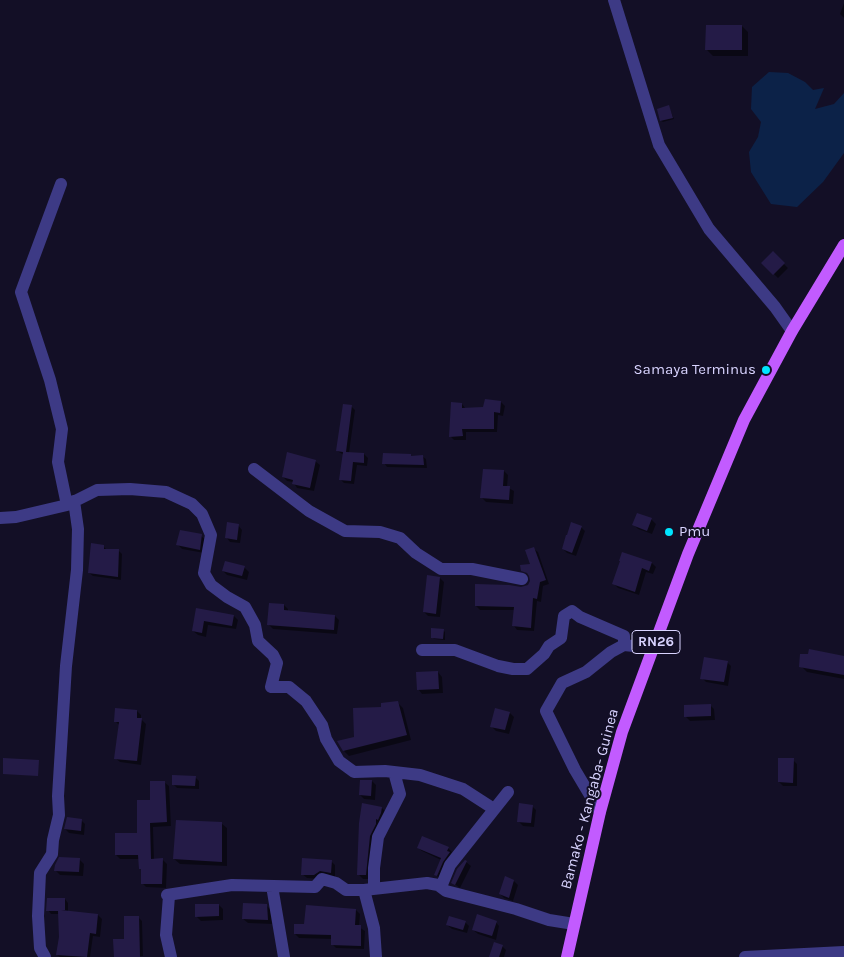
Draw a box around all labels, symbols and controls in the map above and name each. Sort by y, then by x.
place label: Samaya Terminus [634,361,756,379]
marker: Samaya Terminus [760,364,772,376]
place label: Pmu [679,523,710,541]
marker: Pmu [663,526,675,538]
road number: RN26 [632,630,680,654]
street label: Bamako - Kangaba- Guinea [557,707,623,891]

